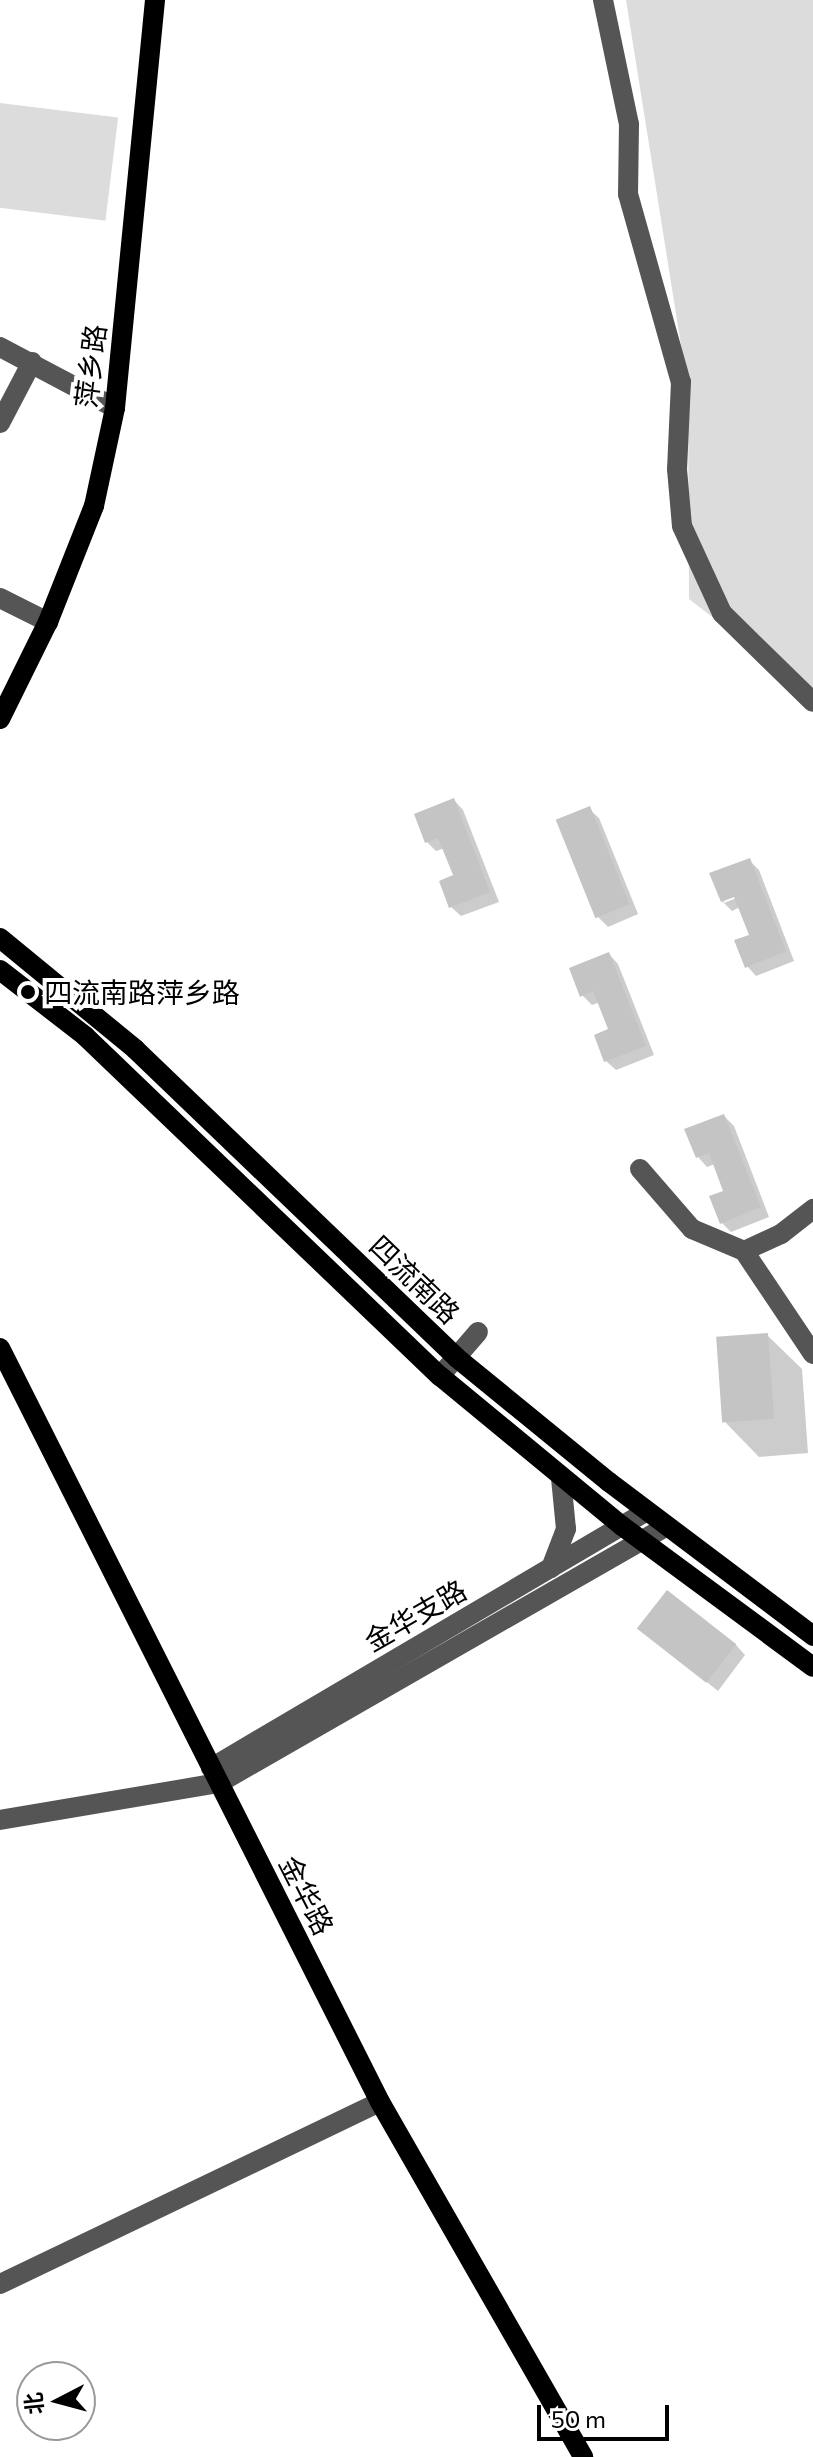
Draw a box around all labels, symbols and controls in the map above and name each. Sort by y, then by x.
street label: 萍乡路 [68,322,112,410]
place label: 四流南路萍乡路 [44,975,240,1009]
marker: 四流南路萍乡路 [19,983,37,1001]
street label: 四流南路 [363,1228,467,1330]
street label: 金华支路 [358,1572,472,1658]
street label: 金华路 [273,1850,341,1940]
north arrow [16,2361,96,2441]
scale bar [541,2389,673,2439]
text: 北 [19,2391,48,2416]
text: 50 m [551,2404,606,2433]

